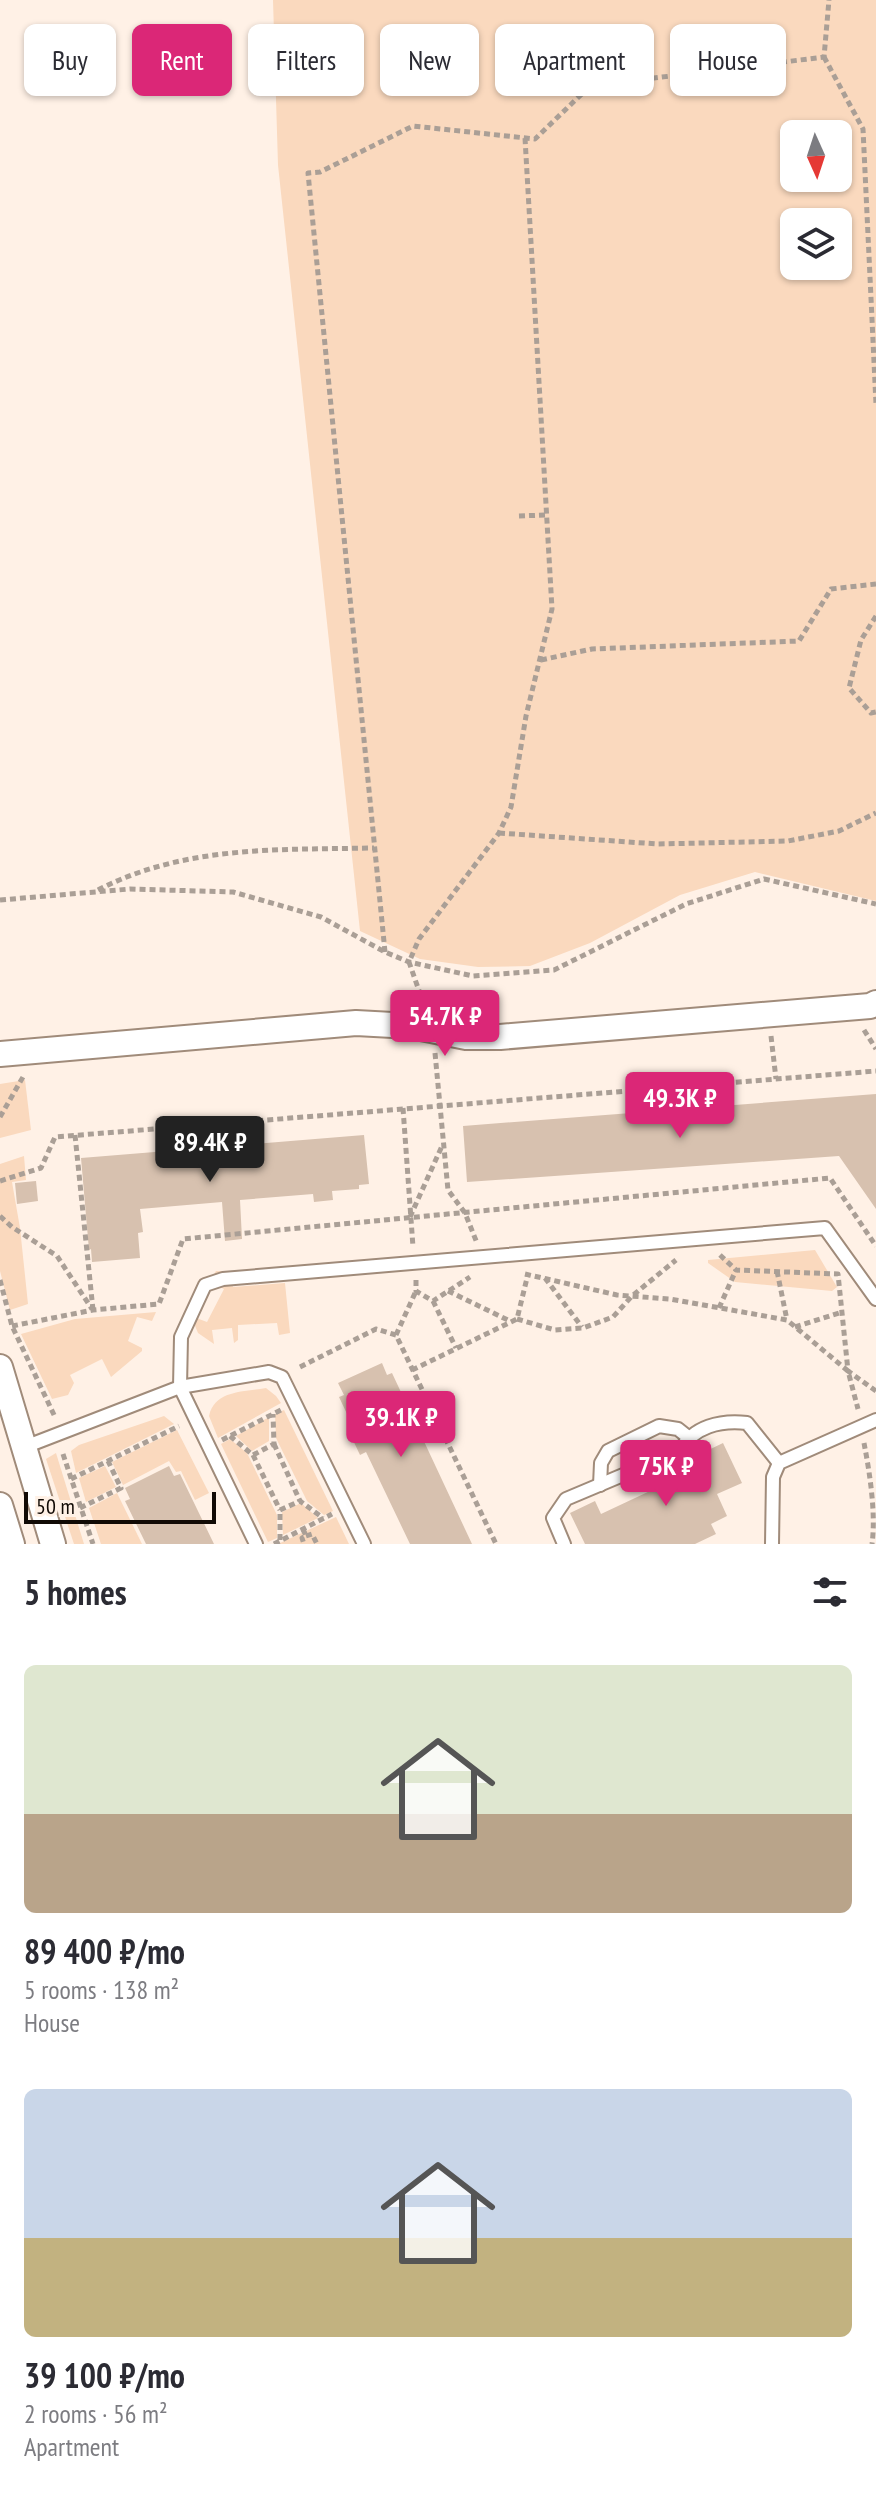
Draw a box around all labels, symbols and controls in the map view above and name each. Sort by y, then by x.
chip: Buy [24,24,116,96]
chip: Rent [132,24,232,96]
chip: Filters [248,24,364,96]
chip: New [380,24,479,96]
chip: Apartment [495,24,654,96]
chip: House [670,24,786,96]
north arrow [780,120,852,192]
map controls [780,120,852,280]
button: layers [780,208,852,280]
pin: 54.7K ₽ [371,990,519,1058]
text: 54.7K ₽ [408,999,482,1032]
pin: 49.3K ₽ [606,1072,754,1140]
text: 49.3K ₽ [643,1081,717,1114]
pin: 89.4K ₽ [136,1116,284,1184]
text: 89.4K ₽ [173,1125,247,1158]
pin: 39.1K ₽ [327,1391,475,1459]
text: 39.1K ₽ [364,1400,438,1433]
pin: 75K ₽ [610,1440,722,1508]
text: 75K ₽ [638,1449,694,1482]
scale bar [24,1488,216,1524]
text: 50 m [36,1492,75,1520]
text: 5 homes [24,1570,127,1614]
icon: filters [808,1570,852,1614]
icon: home [366,1717,510,1861]
text: 89 400 ₽/mo [24,1929,185,1973]
text: 5 rooms · 138 m² [24,1973,179,2006]
text: House [24,2006,80,2039]
icon: home [366,2141,510,2285]
text: 39 100 ₽/mo [24,2353,185,2397]
text: 2 rooms · 56 m² [24,2397,168,2430]
text: Apartment [24,2430,119,2463]

